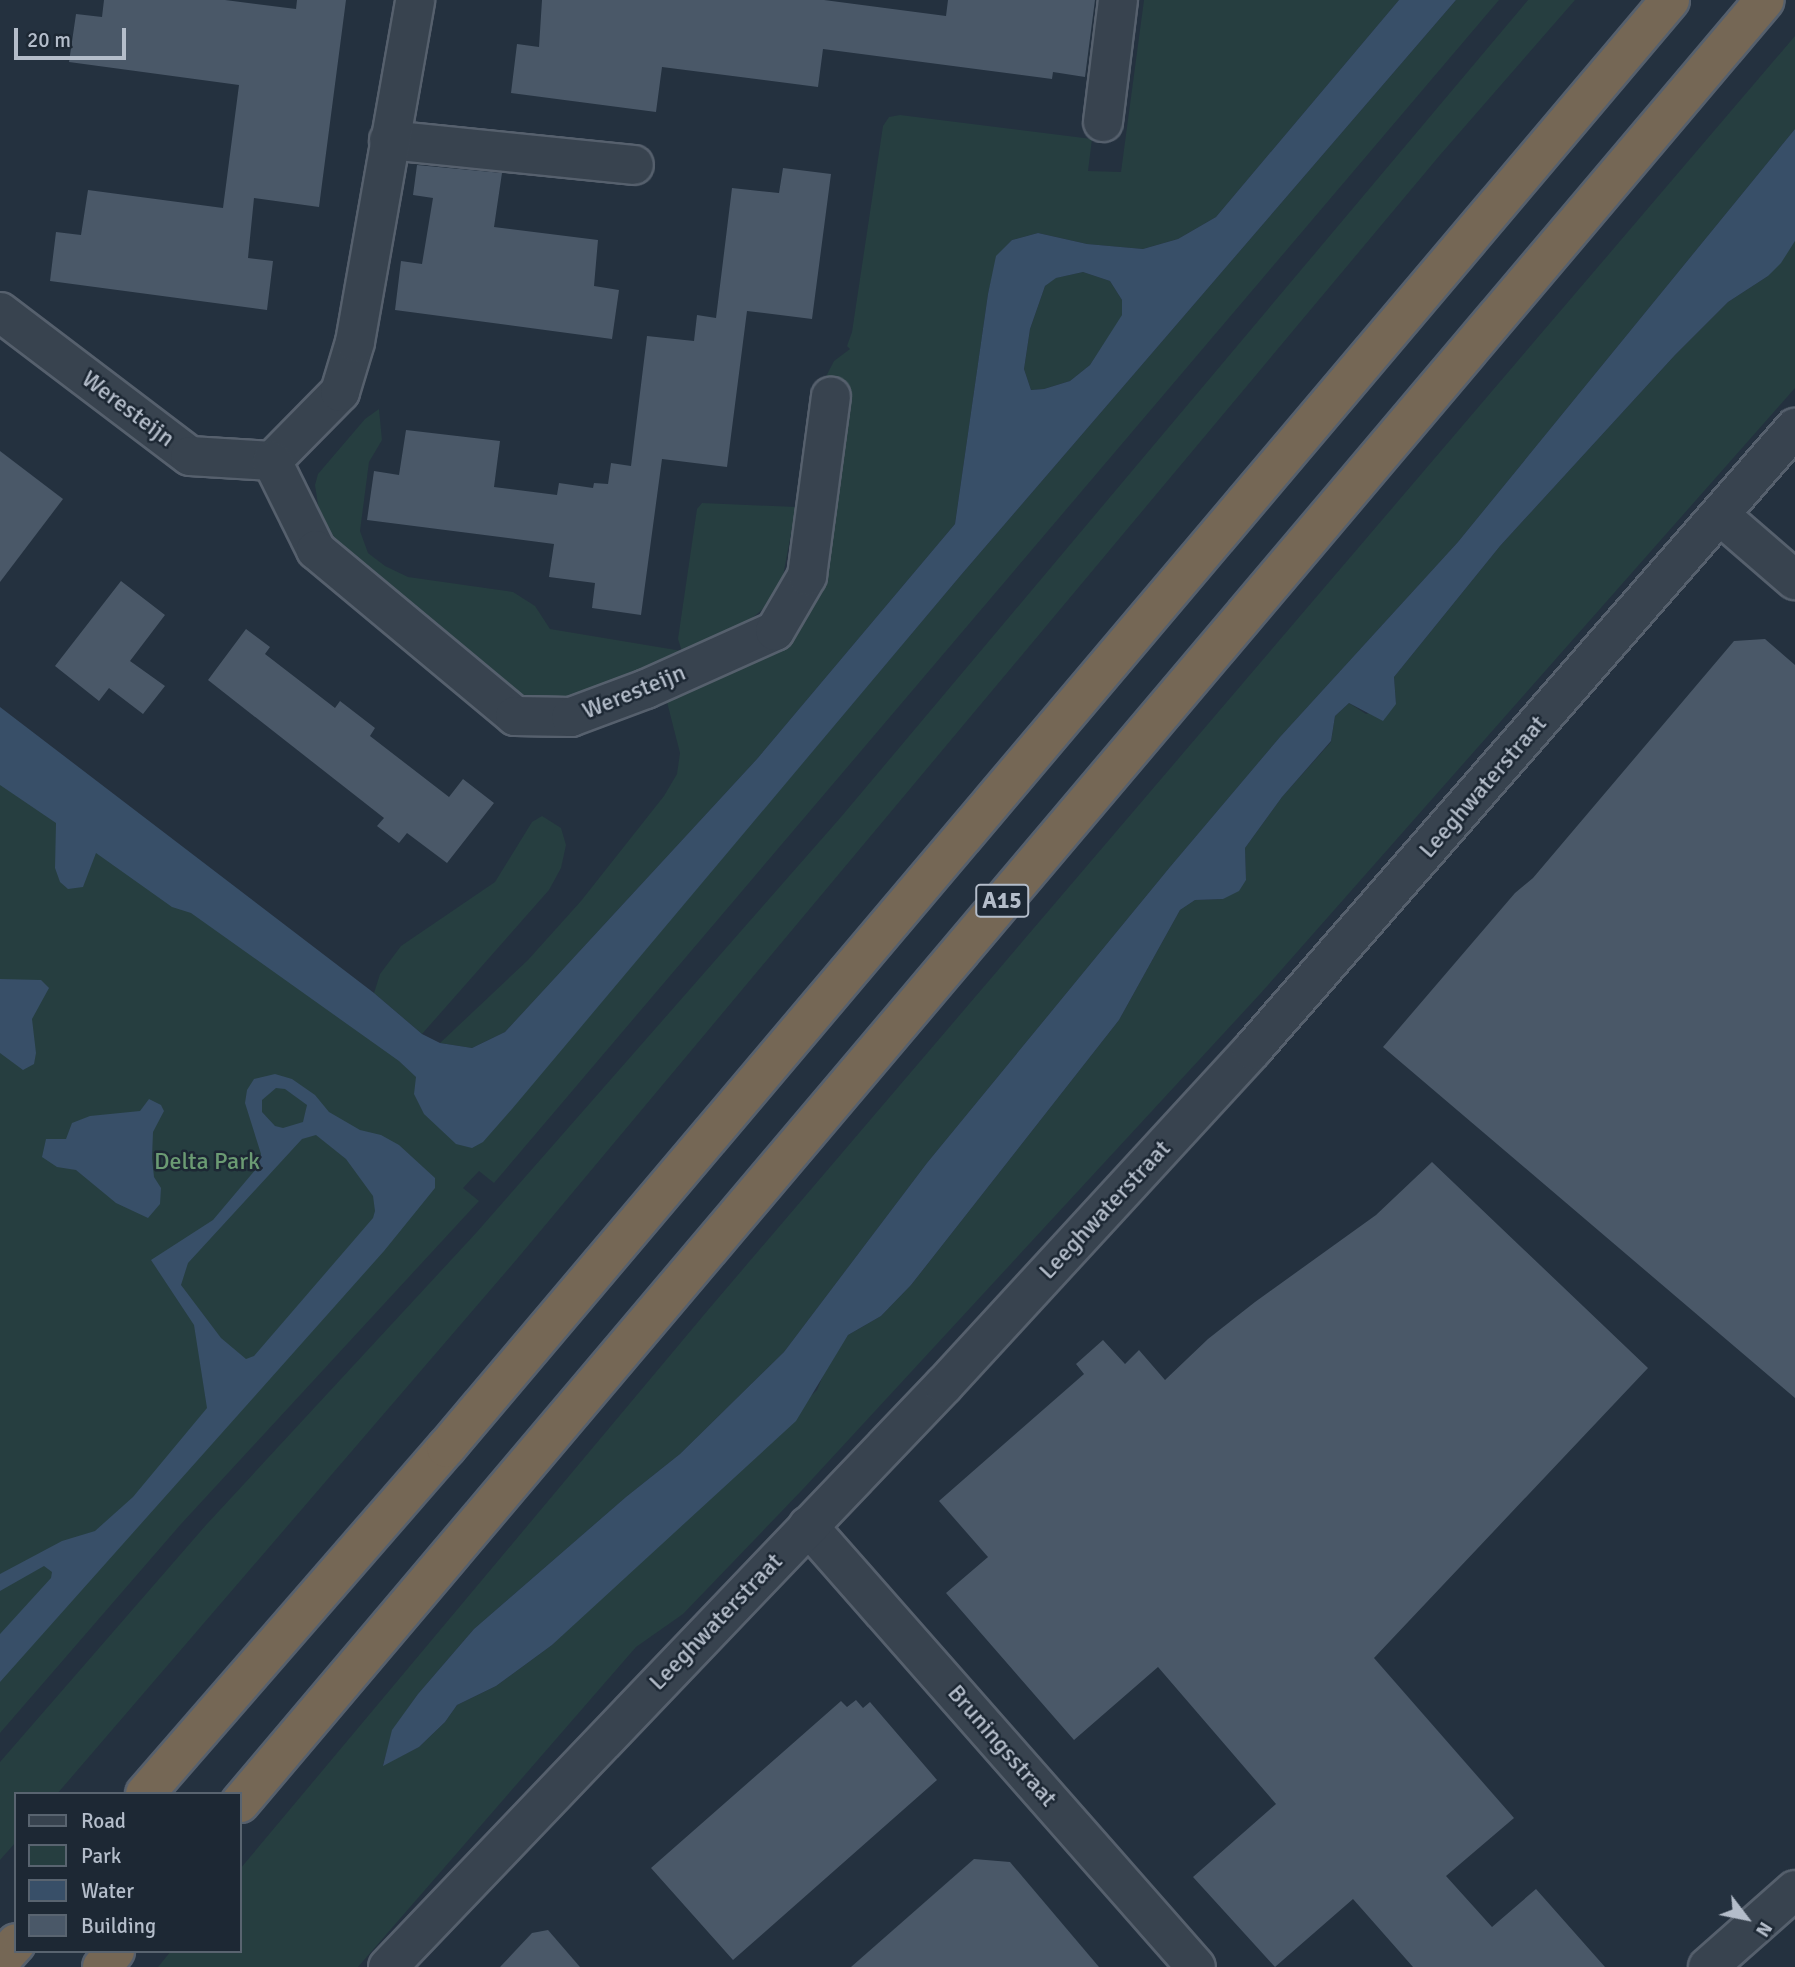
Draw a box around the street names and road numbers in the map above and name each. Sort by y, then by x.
street label: Weresteijn [76,365,180,453]
street label: Weresteijn [578,658,690,726]
street label: Leeghwaterstraat [1413,710,1553,864]
road number: A15 [974,882,1030,920]
street label: Leeghwaterstraat [1033,1135,1177,1285]
street label: Leeghwaterstraat [643,1547,789,1697]
street label: Bruningsstraat [941,1679,1063,1813]

